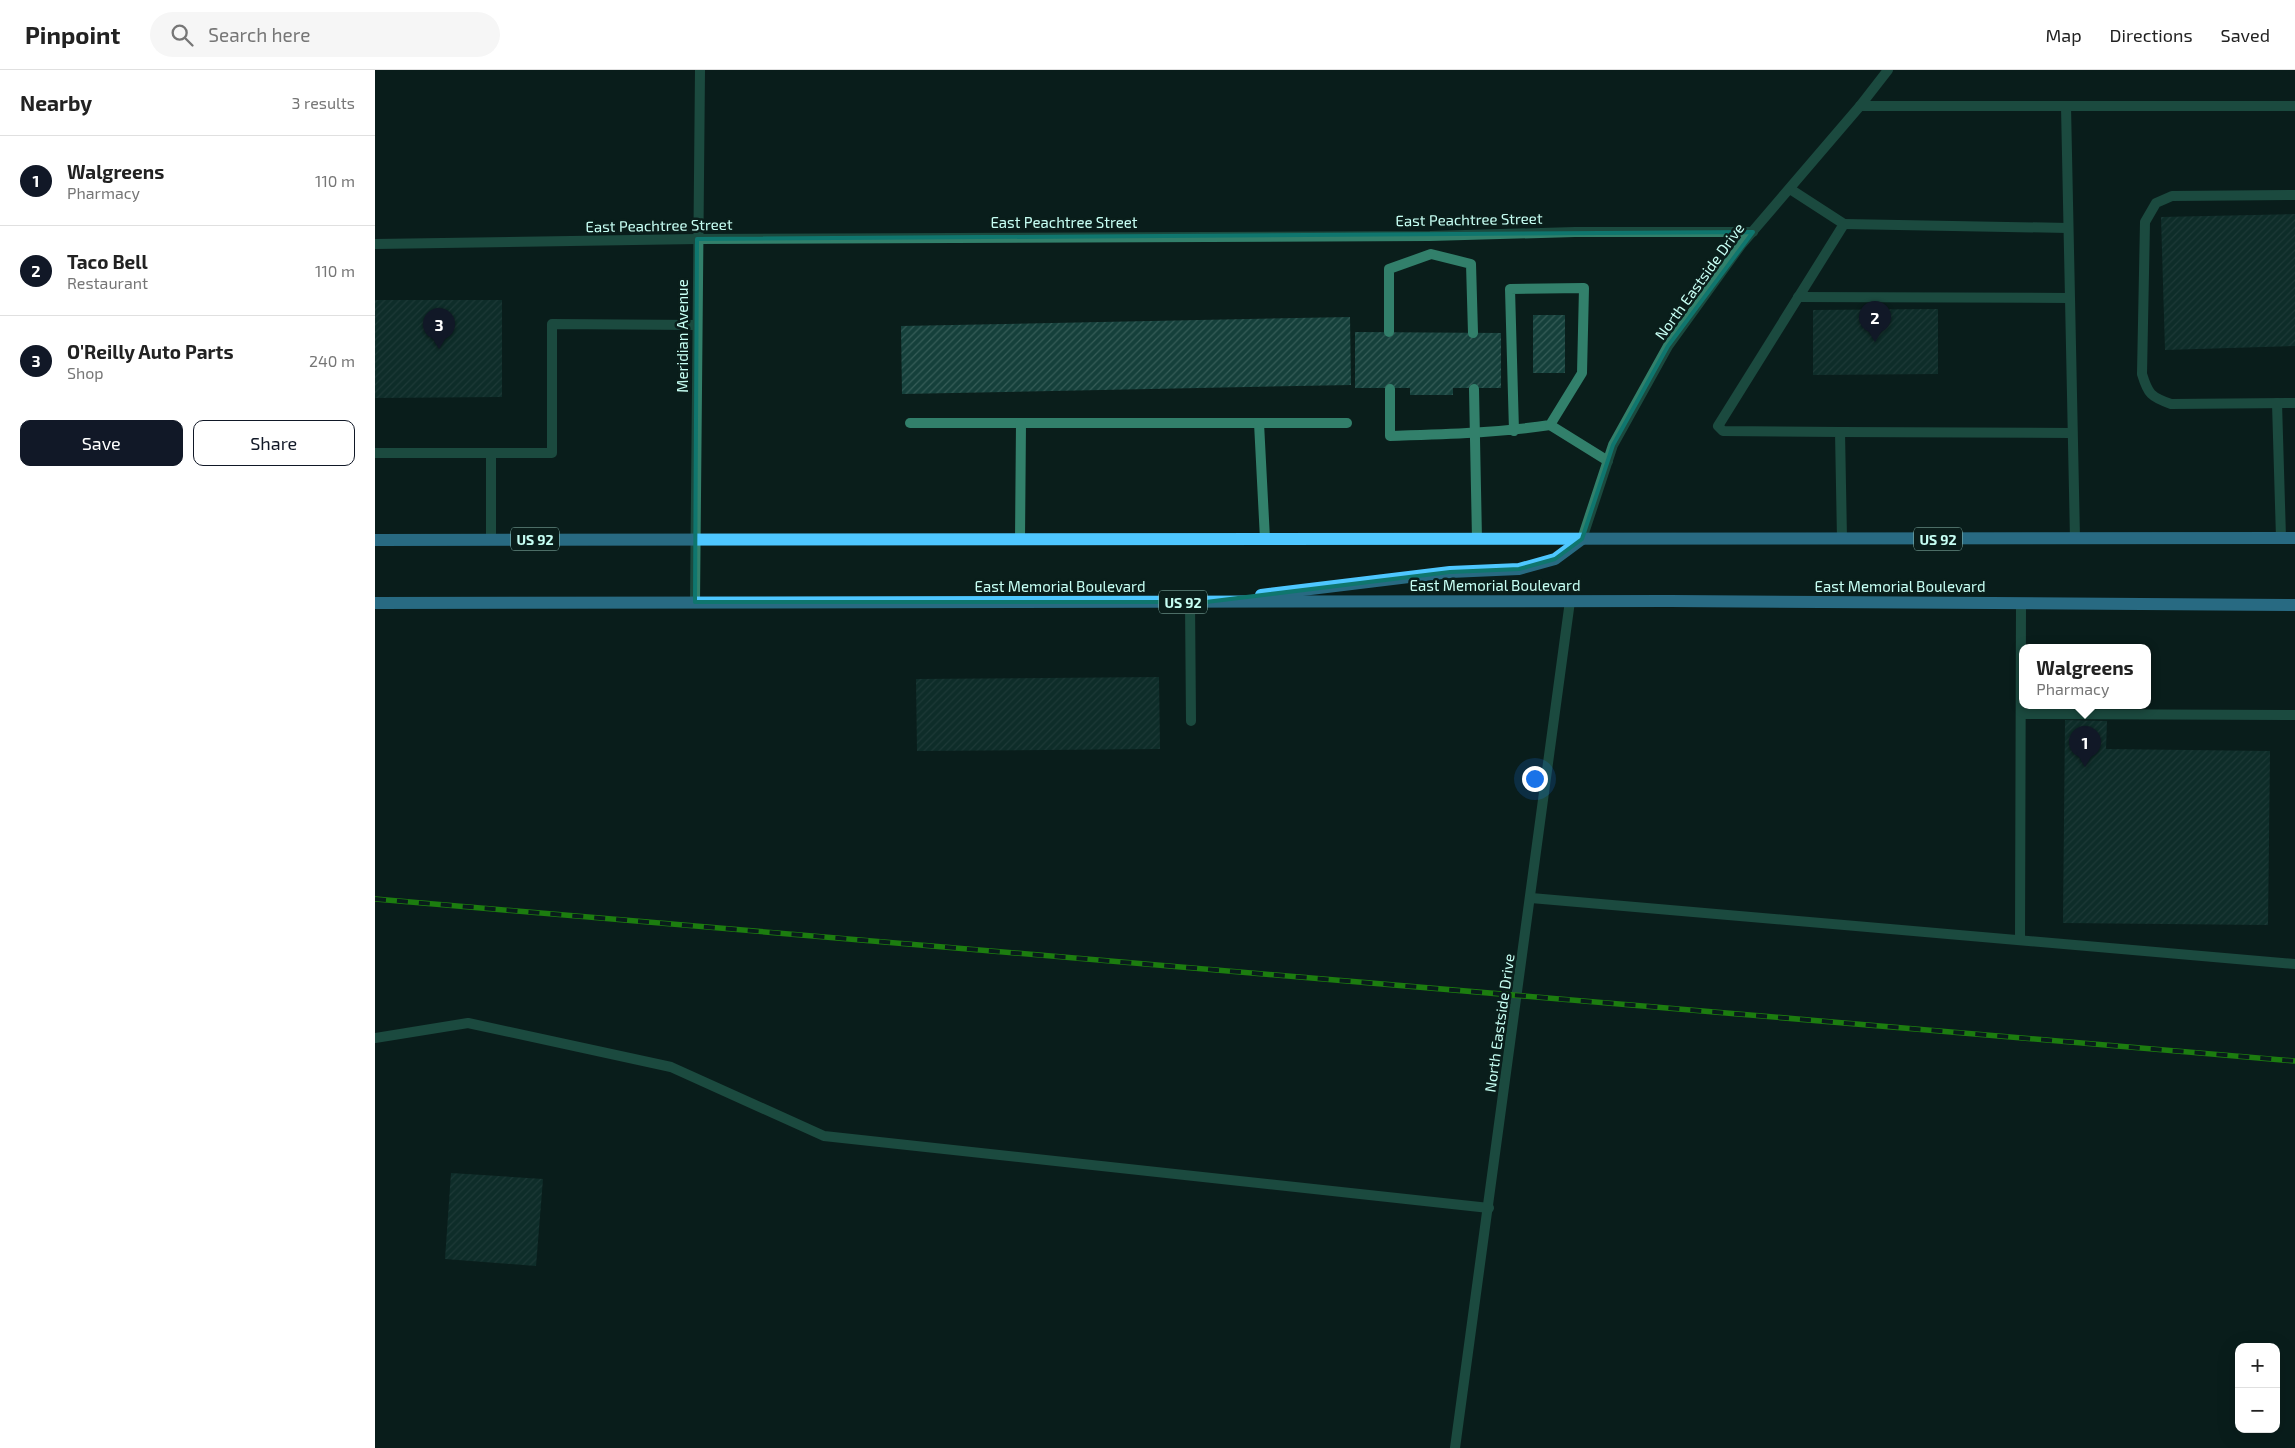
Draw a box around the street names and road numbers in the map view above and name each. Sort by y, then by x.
street label: East Peachtree Street [1395,209,1543,229]
street label: East Peachtree Street [990,213,1138,231]
street label: East Peachtree Street [585,215,733,235]
street label: North Eastside Drive [1651,219,1747,343]
street label: Meridian Avenue [673,279,691,393]
road number: US 92 [511,528,559,550]
road number: US 92 [1914,528,1962,550]
street label: East Memorial Boulevard [1410,576,1581,594]
street label: East Memorial Boulevard [975,577,1146,595]
street label: East Memorial Boulevard [1815,577,1986,595]
road number: US 92 [1159,590,1207,614]
street label: North Eastside Drive [1480,953,1518,1093]

